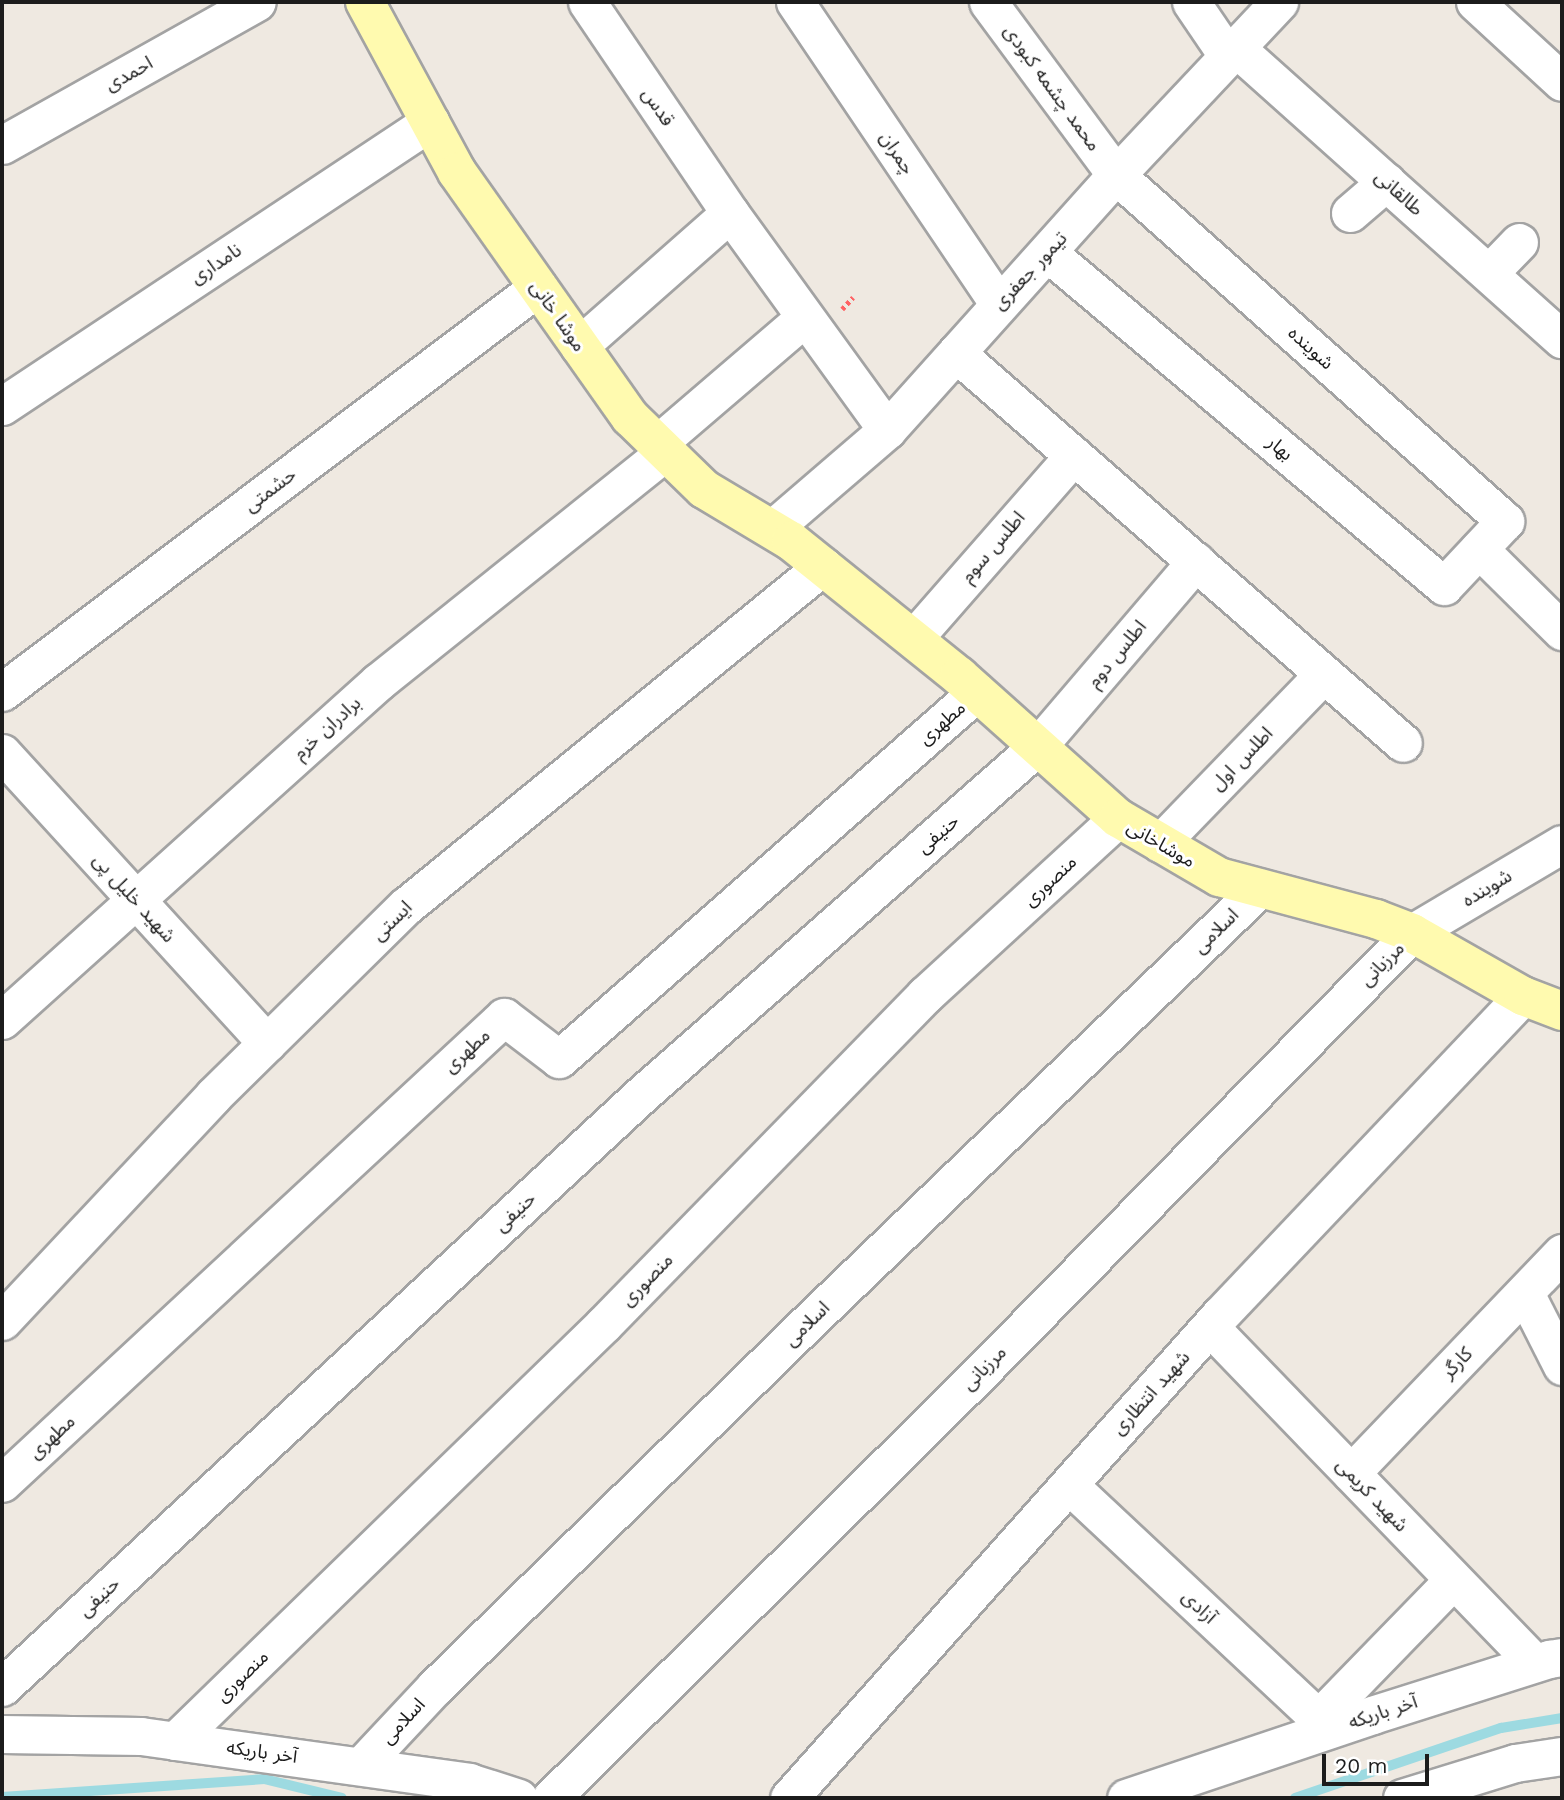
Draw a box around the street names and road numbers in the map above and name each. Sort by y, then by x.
street label: محمد چشمه کبودی [999,20,1105,156]
street label: احمدی [101,52,157,96]
street label: قدس [637,83,679,131]
street label: چمران [874,127,920,179]
street label: طالقانی [1370,165,1428,221]
street label: تیمور جعفری [988,227,1072,315]
street label: نامداری [186,239,246,289]
street label: موشا خانی [525,276,591,356]
street label: شوینده [1283,322,1339,374]
street label: بهار [1262,431,1298,465]
street label: حشمتی [239,463,301,517]
street label: اطلس سوم [956,507,1030,587]
street label: اطلس دوم [1082,616,1152,692]
street label: برادران خرم [288,692,366,764]
street label: مطهری [914,696,970,750]
street label: اطلس اول [1206,722,1278,796]
street label: حنیفی [912,810,964,858]
street label: موشاخانی [1123,815,1199,873]
street label: شهید خلیل پی [88,849,180,947]
street label: منصوری [1018,851,1082,911]
street label: شوینده [1458,864,1516,912]
street label: ایستی [367,896,417,946]
street label: اسلامی [1188,904,1244,958]
street label: مرزبانی [1355,937,1409,991]
street label: مطهری [439,1024,495,1078]
street label: حنیفی [490,1187,540,1237]
street label: منصوری [616,1249,678,1311]
street label: اسلامی [779,1297,835,1351]
street label: مرزبانی [957,1341,1011,1395]
street label: کارگر [1437,1343,1477,1383]
street label: شهید انتظاری [1107,1346,1195,1440]
street label: مطهری [24,1410,80,1464]
street label: شهید کریمی [1331,1453,1413,1537]
street label: حنیفی [74,1572,124,1622]
street label: آزادی [1177,1585,1221,1629]
street label: منصوری [211,1645,273,1707]
street label: آخر باریکه [1346,1690,1420,1734]
street label: اسلامی [376,1693,430,1749]
street label: آخر باریکه [225,1736,299,1768]

